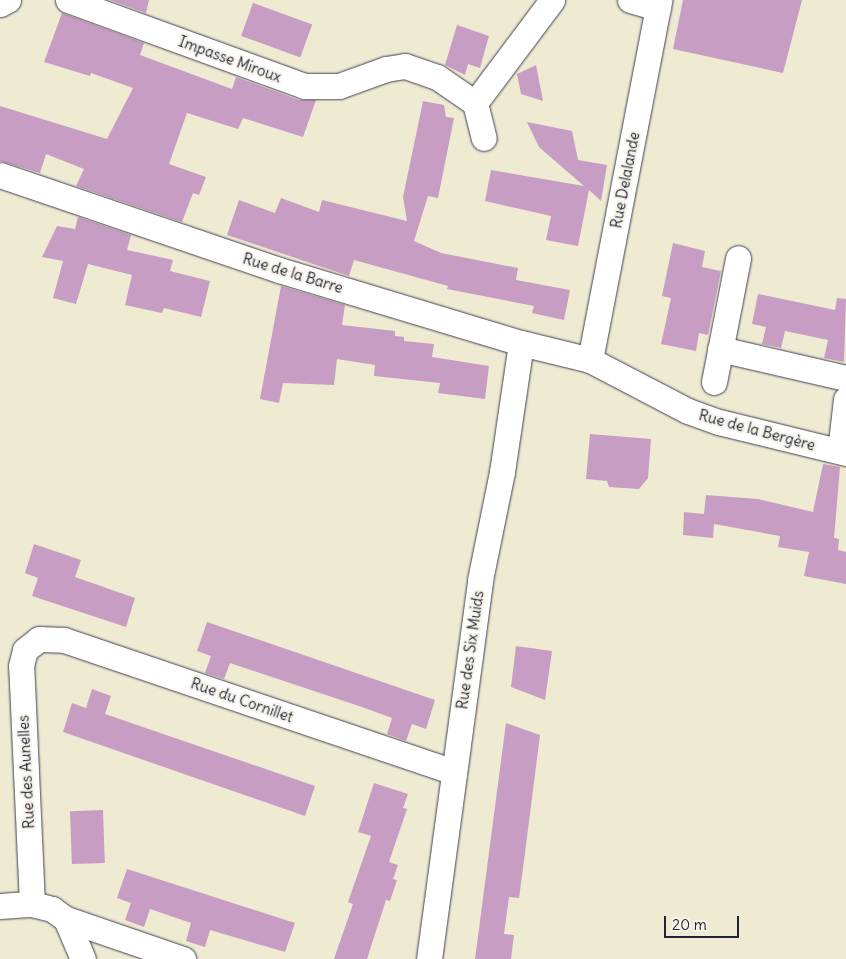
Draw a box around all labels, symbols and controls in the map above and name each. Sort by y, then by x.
street label: Impasse Miroux [176,32,284,86]
street label: Rue Delalande [607,130,643,230]
street label: Rue de la Barre [241,249,345,297]
street label: Rue de la Bergère [697,406,817,454]
street label: Rue des Six Muids [453,590,487,710]
street label: Rue du Cornillet [188,674,296,726]
street label: Rue des Aunelles [14,715,38,829]
scale bar [666,906,741,938]
text: 20 m [672,915,707,934]

